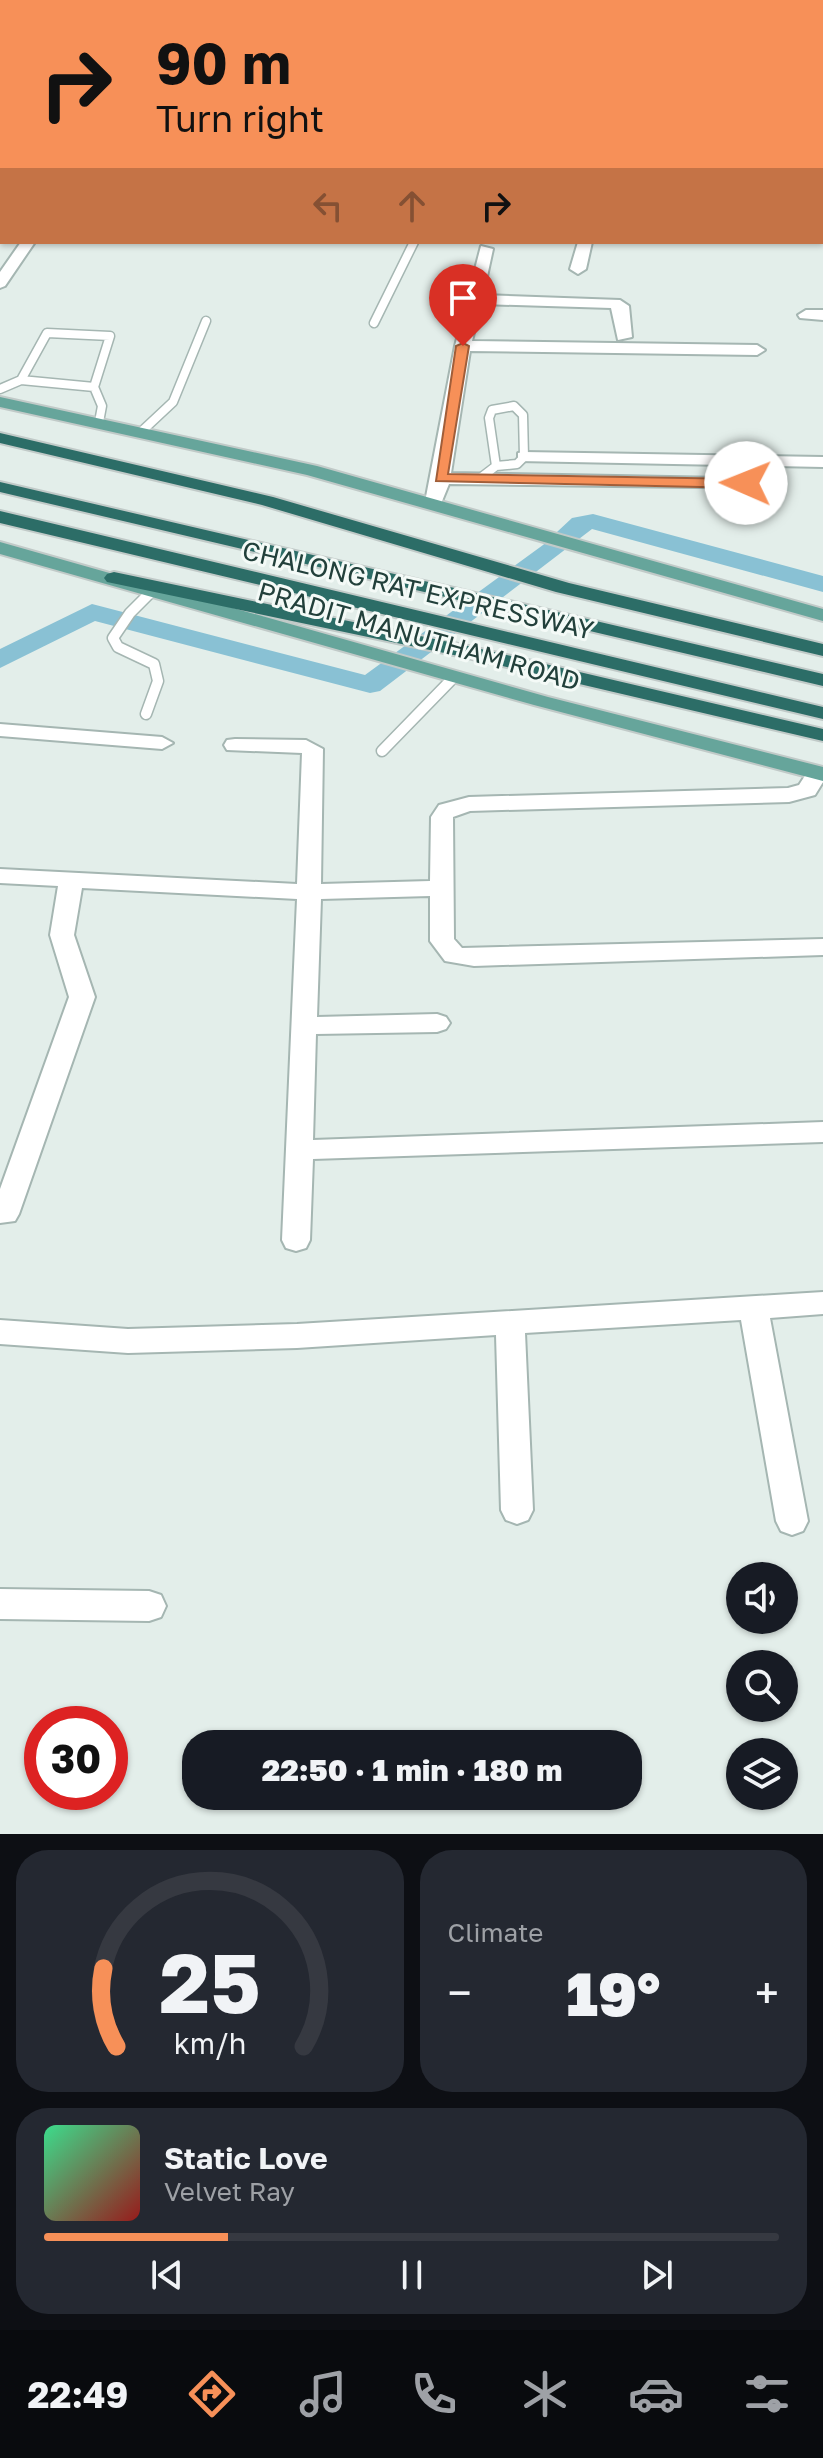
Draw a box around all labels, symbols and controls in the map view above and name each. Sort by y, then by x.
text: 90 m [156,29,291,96]
icon: right [24,32,128,136]
text: Turn right [156,97,324,140]
icon: left [306,184,350,228]
icon: ahead [390,184,434,228]
icon: right [474,184,518,228]
pin [429,264,497,346]
icon: arrive [441,276,485,320]
position arrow [704,441,788,525]
street label: CHALONG RAT EXPRESSWAY [239,534,597,646]
street label: PRADIT MANUTHAM ROAD [254,575,584,697]
map controls [726,1562,798,1810]
button: sound [726,1562,798,1634]
button: search [726,1650,798,1722]
speed limit sign: 30 [24,1706,128,1810]
button: layers [726,1738,798,1810]
text: 22:50 · 1 min · 180 m [262,1752,562,1788]
text: Climate [448,1917,543,1948]
text: 25 [159,1931,261,2031]
text: 19° [566,1957,660,2029]
text: − [448,1966,472,2019]
text: + [755,1966,779,2019]
text: km/h [173,2026,246,2060]
text: Static Love [164,2140,328,2176]
text: Velvet Ray [164,2176,295,2207]
icon: previous [145,2253,189,2297]
icon: pause [390,2253,434,2297]
icon: next [635,2253,679,2297]
icon: directions [184,2366,240,2422]
icon: music [295,2366,351,2422]
icon: phone [406,2366,462,2422]
icon: climate [517,2366,573,2422]
icon: car [628,2366,684,2422]
icon: filters [739,2366,795,2422]
text: 22:49 [28,2373,128,2416]

